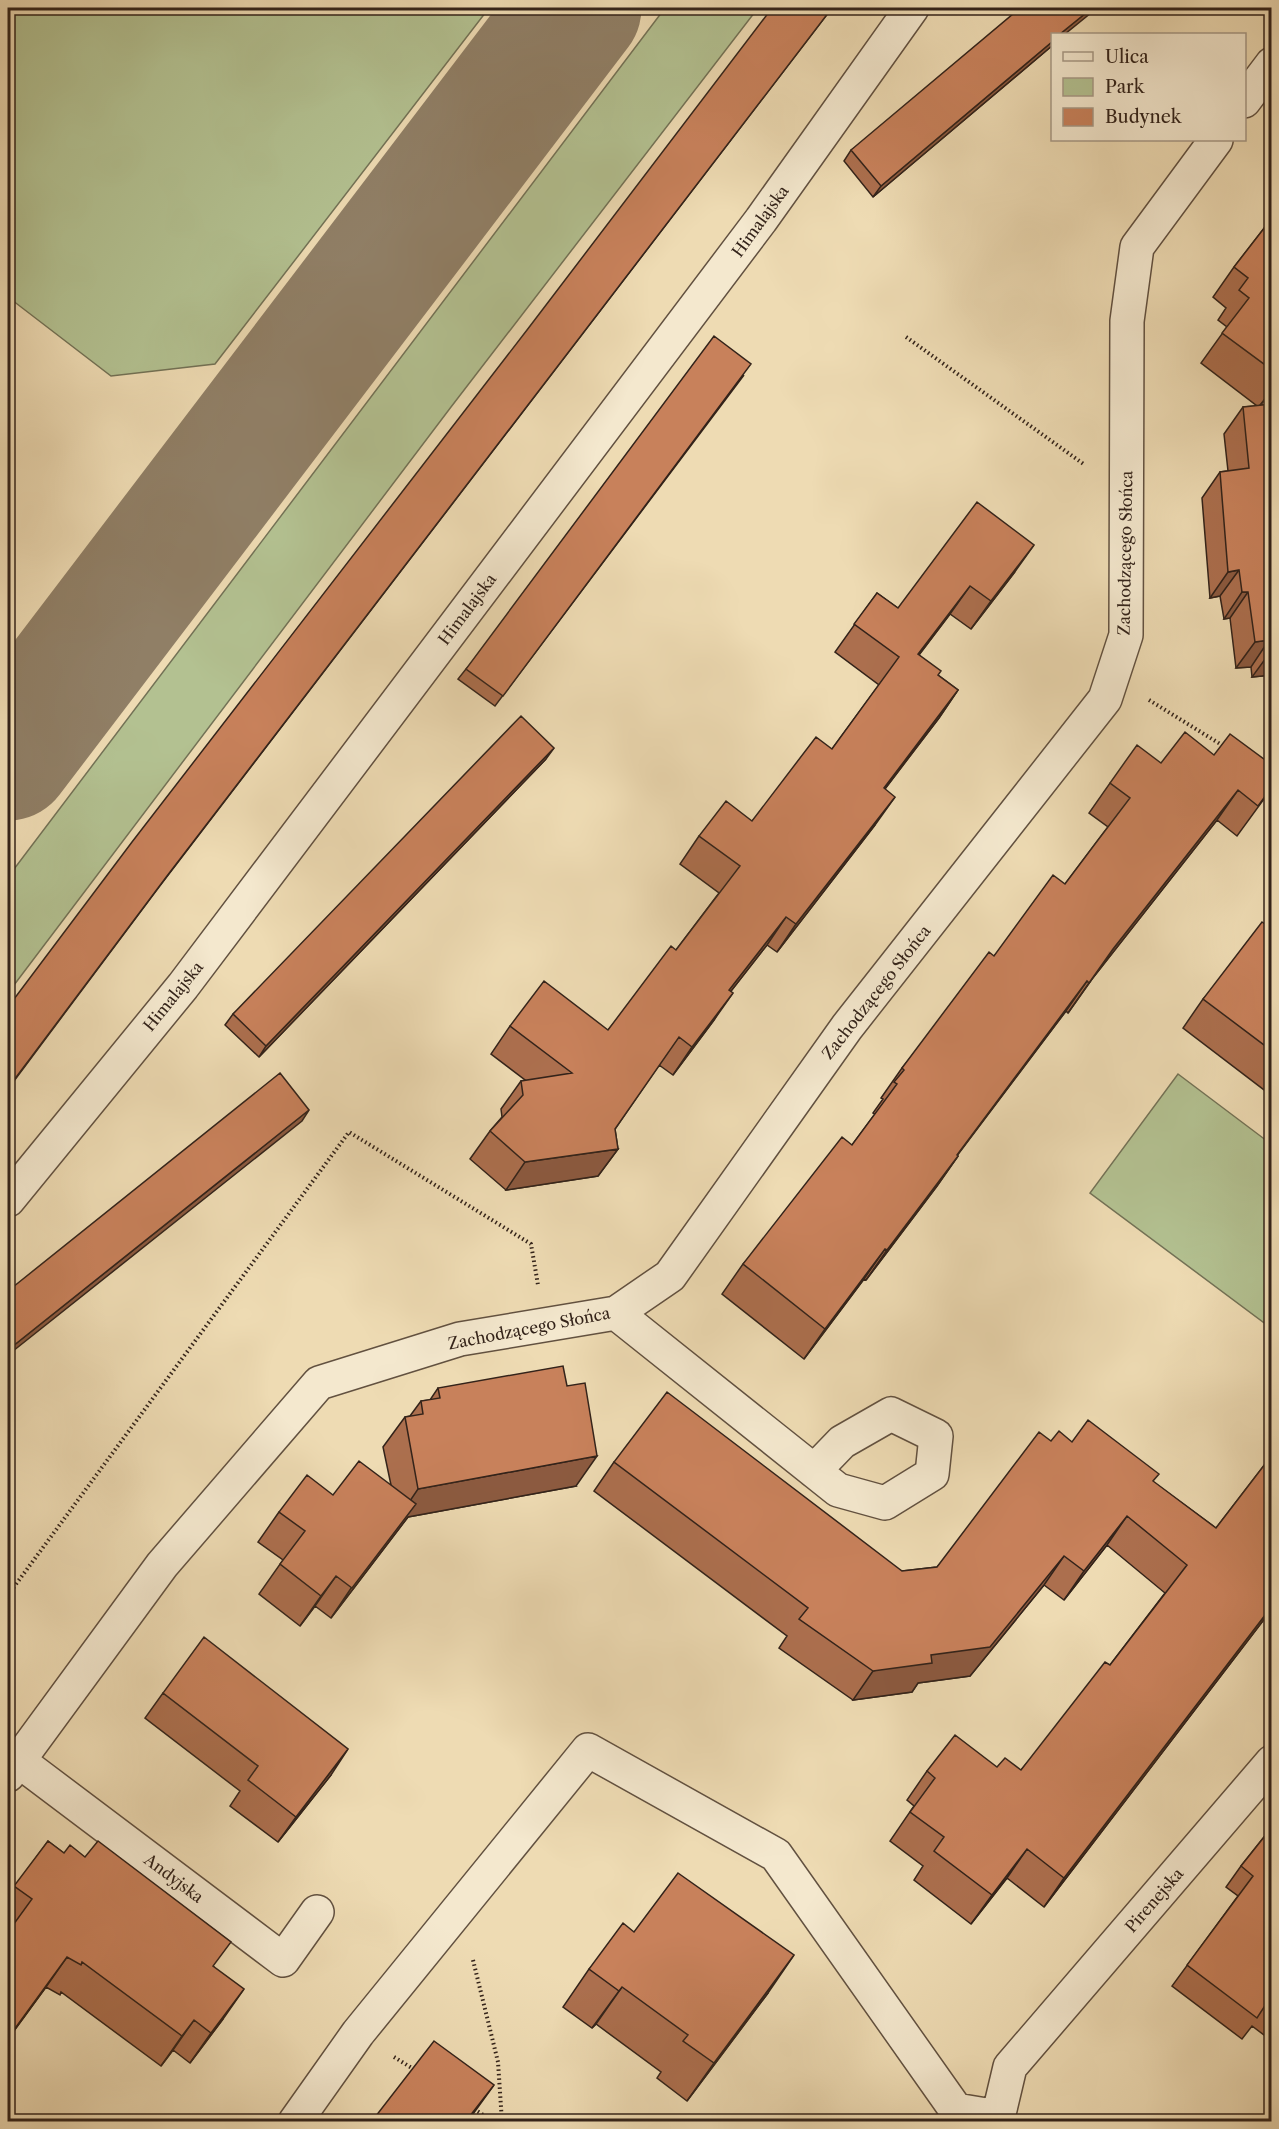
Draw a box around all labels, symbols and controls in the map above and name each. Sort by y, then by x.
legend [1051,33,1246,141]
text: Ulica [1105,46,1149,68]
text: Park [1105,76,1146,98]
text: Budynek [1105,106,1183,128]
street label: Himalajska [727,181,793,261]
street label: Zachodzącego Słońca [1114,470,1136,635]
street label: Himalajska [434,569,501,649]
street label: Zachodzącego Słońca [817,921,935,1063]
street label: Himalajska [139,957,208,1035]
street label: Zachodzącego Słońca [446,1302,612,1354]
street label: Andyjska [140,1849,208,1907]
street label: Pirenejska [1121,1863,1188,1936]

